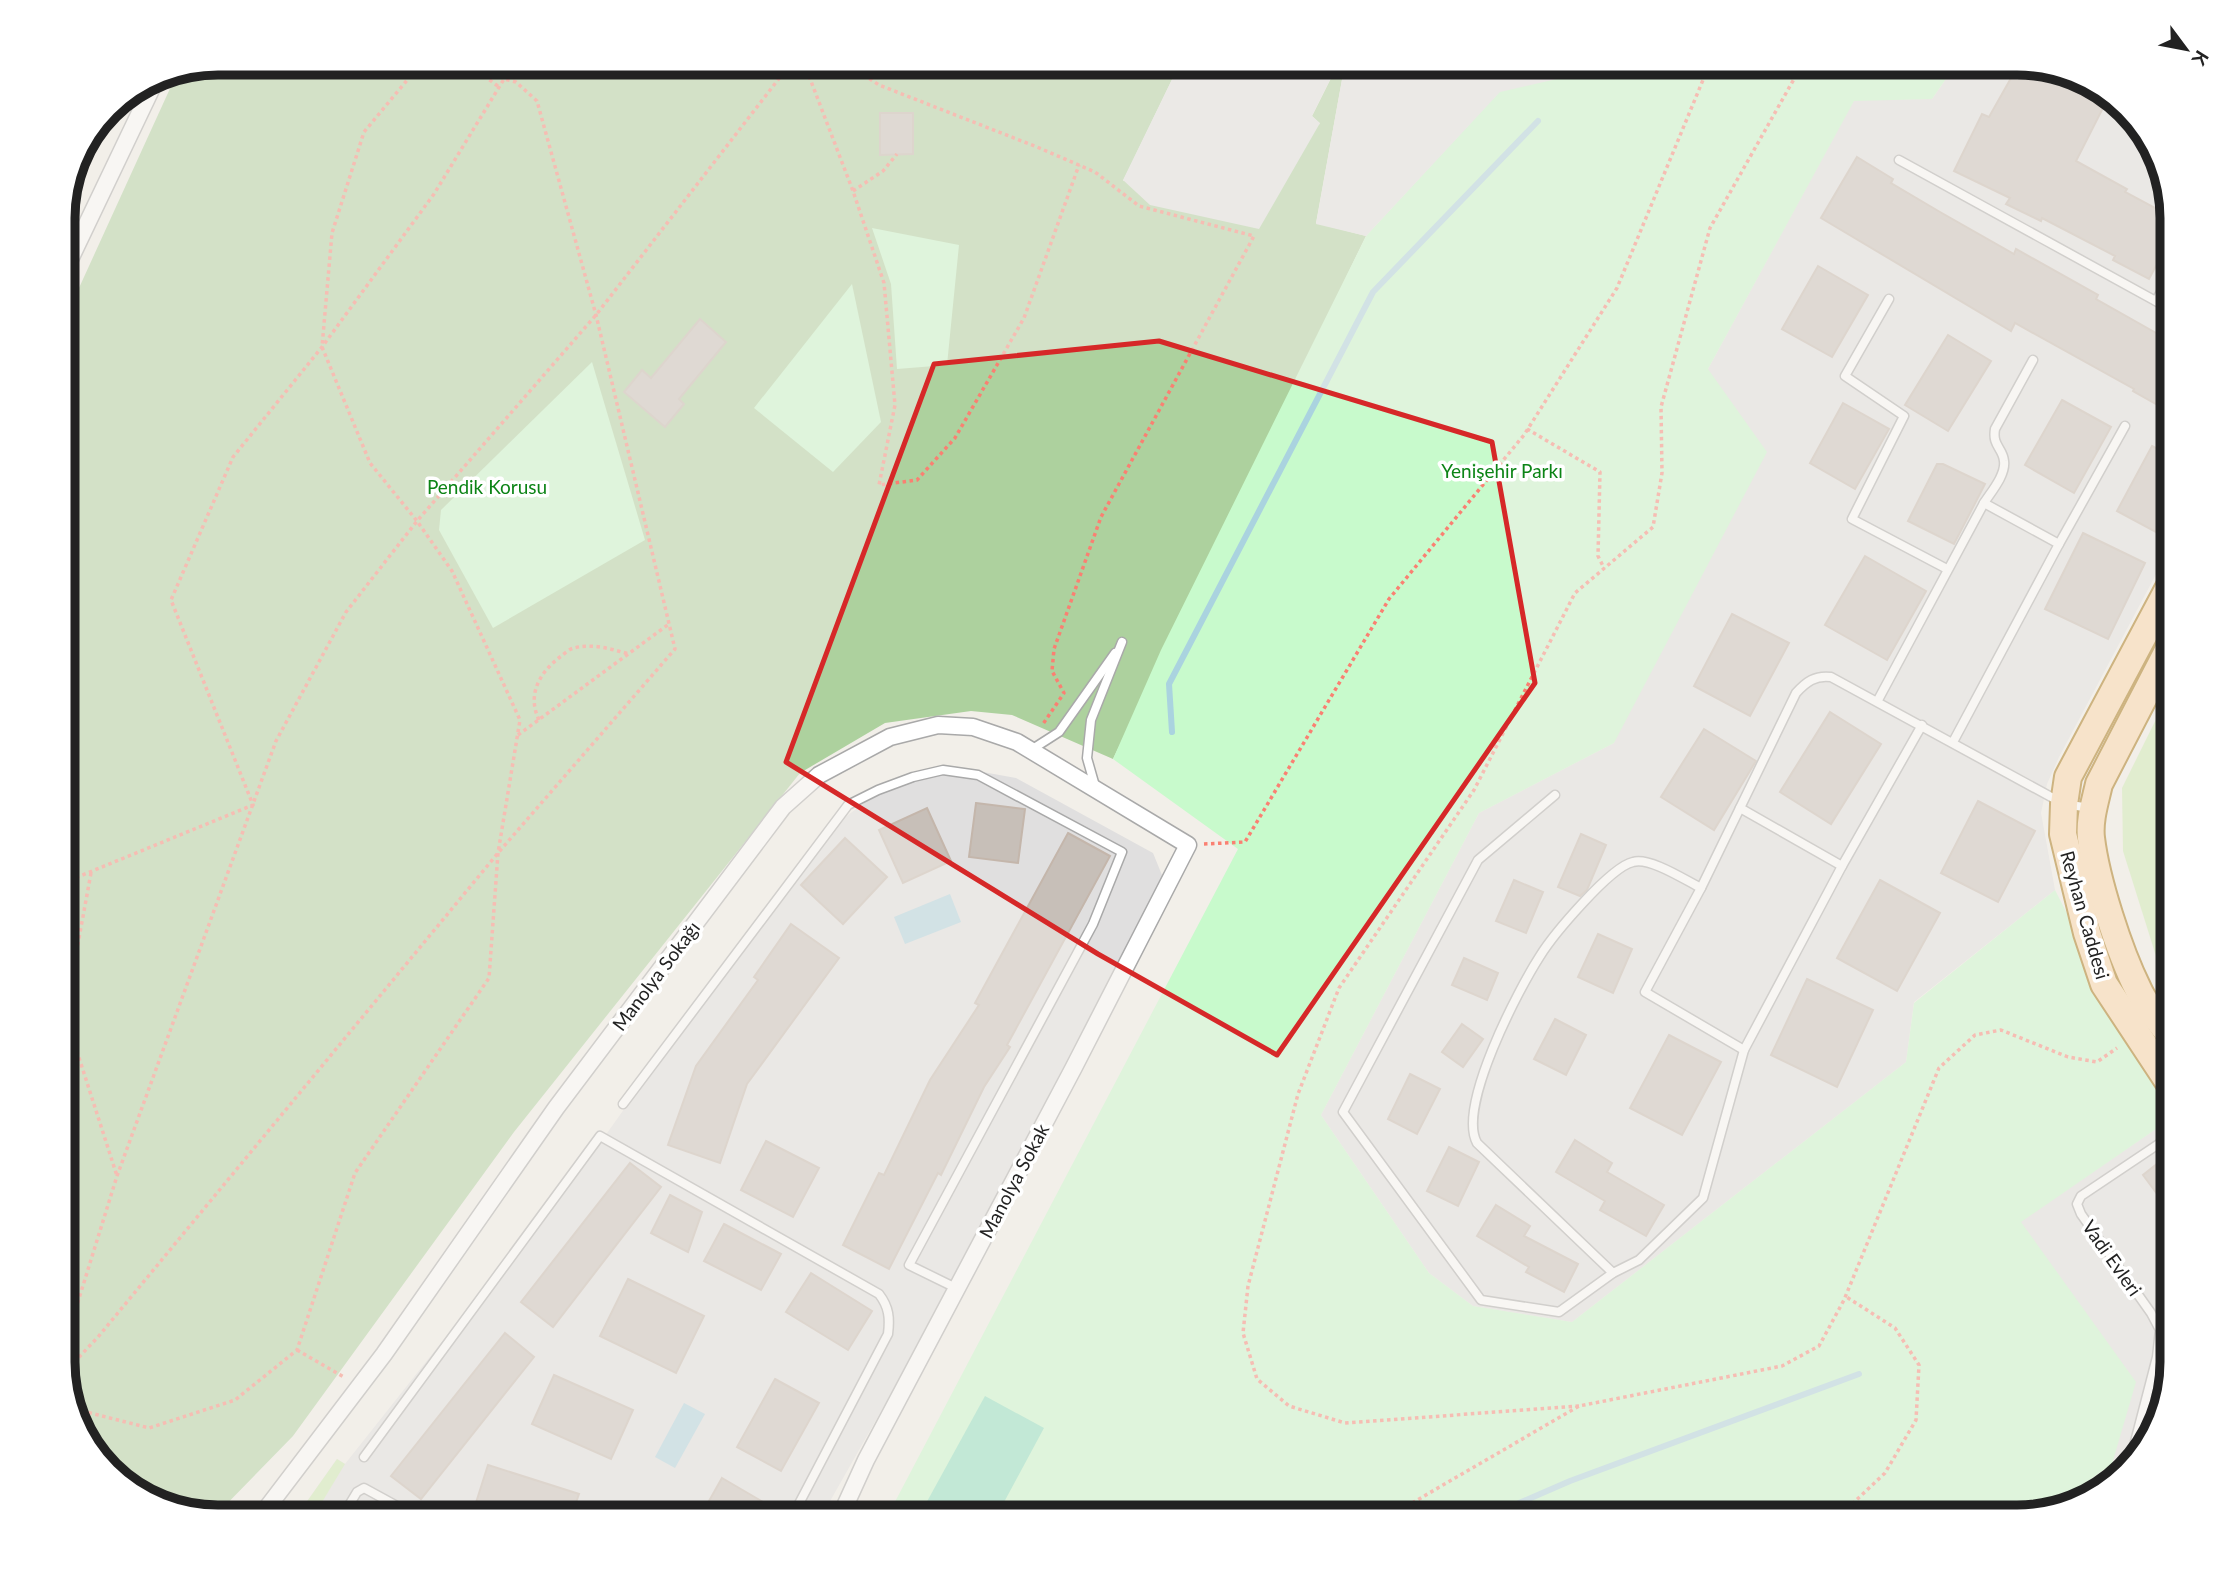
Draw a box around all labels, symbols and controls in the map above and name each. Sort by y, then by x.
north arrow [2151,14,2221,84]
text: K [2187,47,2214,71]
park label: Yenişehir Parkı [1441,459,1563,482]
park label: Pendik Korusu [427,475,547,498]
street label: Reyhan Caddesi [2056,848,2115,982]
street label: Manolya Sokağı [607,916,704,1035]
street label: Manolya Sokak [974,1119,1054,1242]
street label: Vadi Evleri [2078,1215,2147,1300]

